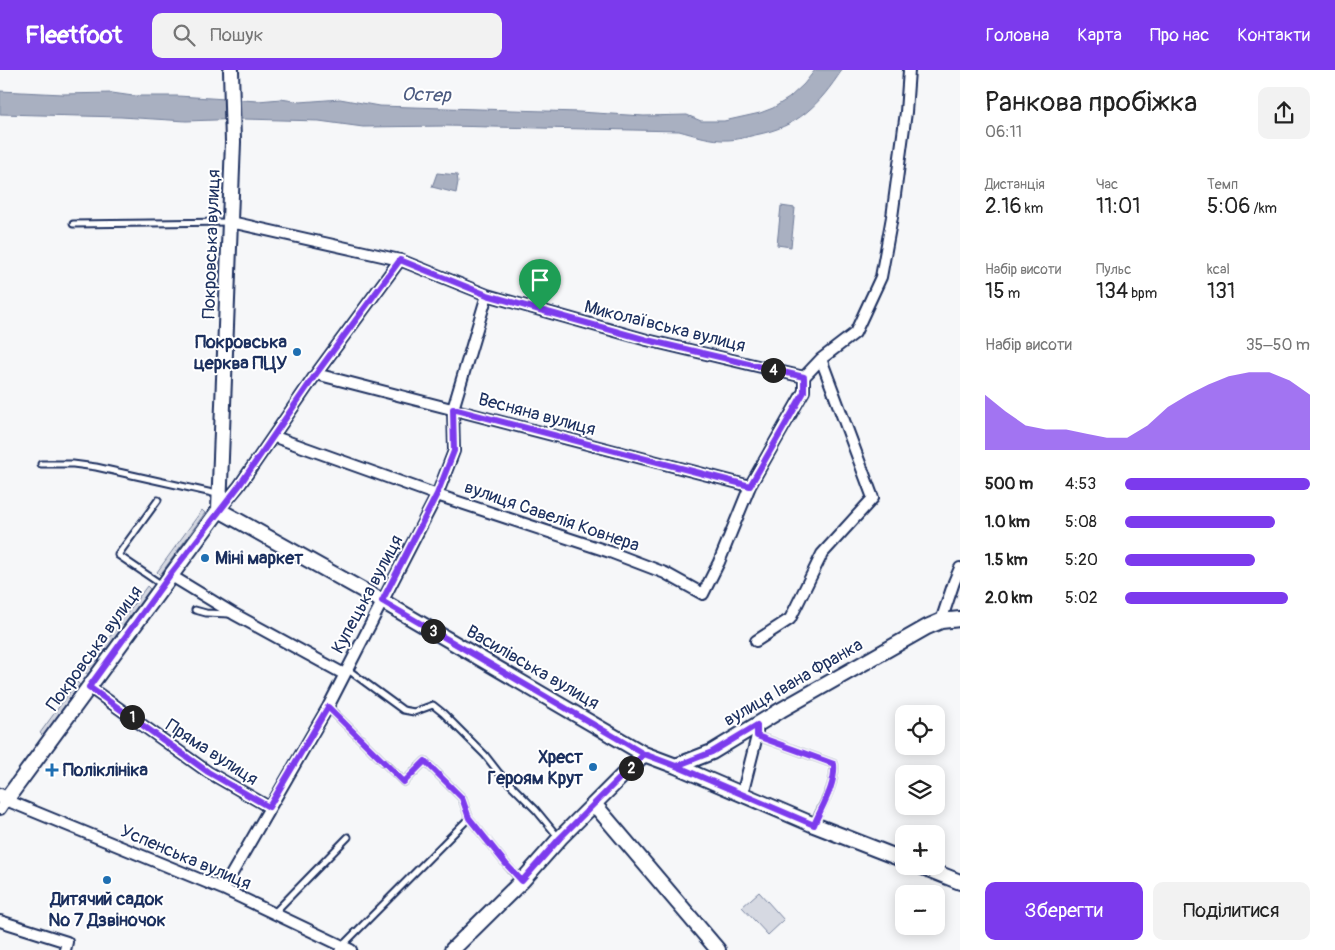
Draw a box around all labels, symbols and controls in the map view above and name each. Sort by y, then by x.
search box [152,13,502,58]
text: Fleetfoot [25,21,122,50]
icon: search [170,21,198,49]
text: Пошук [210,23,263,47]
text: Головна [986,24,1049,47]
text: Карта [1077,24,1122,47]
text: Про нас [1150,24,1209,47]
text: Контакти [1237,24,1310,47]
water label: Остер [401,82,452,108]
text: Ранкова пробіжка [985,85,1197,120]
button: share [1258,87,1310,139]
text: 06:11 [985,122,1022,142]
street label: Покровська вулиця [197,169,226,319]
text: Дистанція [985,176,1045,193]
text: Час [1096,176,1118,193]
text: Темп [1207,176,1238,193]
text: 2.16 [985,193,1022,220]
text: 11:01 [1096,193,1141,220]
text: 5:06 [1207,193,1251,220]
text: km [1022,200,1043,217]
text: /km [1251,200,1277,217]
pin [519,259,561,310]
text: Набір висоти [985,261,1061,278]
text: Пульс [1096,261,1131,278]
text: kcal [1207,261,1230,278]
icon: arrive [526,266,554,294]
text: 15 [985,278,1005,305]
text: 134 [1096,278,1128,305]
text: 131 [1207,278,1235,305]
text: m [1005,285,1020,302]
text: bpm [1128,285,1157,302]
street label: Миколаївська вулиця [582,295,748,358]
place label: Покровська церква ПЦУ [194,331,288,375]
text: Набір висоти [985,335,1072,355]
text: 35–50 m [1246,335,1310,355]
marker: Покровська церква ПЦУ [291,346,303,358]
pin: 4 [760,358,786,382]
text: 4 [769,362,778,379]
street label: Весняна вулиця [476,388,598,441]
text: 500 m [985,474,1033,494]
text: 4:53 [1065,474,1096,494]
street label: вулиця Савелія Ковнера [461,476,642,557]
text: 1.0 km [985,512,1030,532]
text: 5:08 [1065,512,1097,532]
street label: Купецька вулиця [327,531,408,657]
place label: Міні маркет [215,547,304,570]
text: 1.5 km [985,550,1028,570]
text: 5:20 [1065,550,1098,570]
marker: Міні маркет [199,552,211,564]
street label: Покровська вулиця [41,581,148,716]
text: 2.0 km [985,588,1033,608]
text: 5:02 [1065,588,1098,608]
pin: 3 [420,618,446,644]
street label: Василівська вулиця [462,620,603,715]
text: 3 [430,623,437,640]
street label: вулиця Івана Франка [720,633,867,732]
pin: 1 [120,704,144,730]
map controls [895,705,945,935]
button: locate [895,705,945,755]
text: 1 [130,709,135,726]
street label: Пряма вулиця [161,714,262,791]
place label: Хрест Героям Крут [488,746,584,790]
pin: 2 [618,756,644,780]
place label: Поліклініка [63,759,149,782]
text: 2 [628,760,635,777]
marker: Хрест Героям Крут [587,761,599,773]
marker: Поліклініка [45,763,59,777]
button: layers [895,765,945,815]
street label: Успенська вулиця [117,820,255,895]
button: + [895,825,945,875]
marker: Дитячий садок № 7 Дзвіночок [101,874,113,886]
button: Зберегти [985,882,1143,940]
button: Поділитися [1153,882,1310,940]
button: − [895,885,945,935]
place label: Дитячий садок № 7 Дзвіночок [48,888,166,932]

